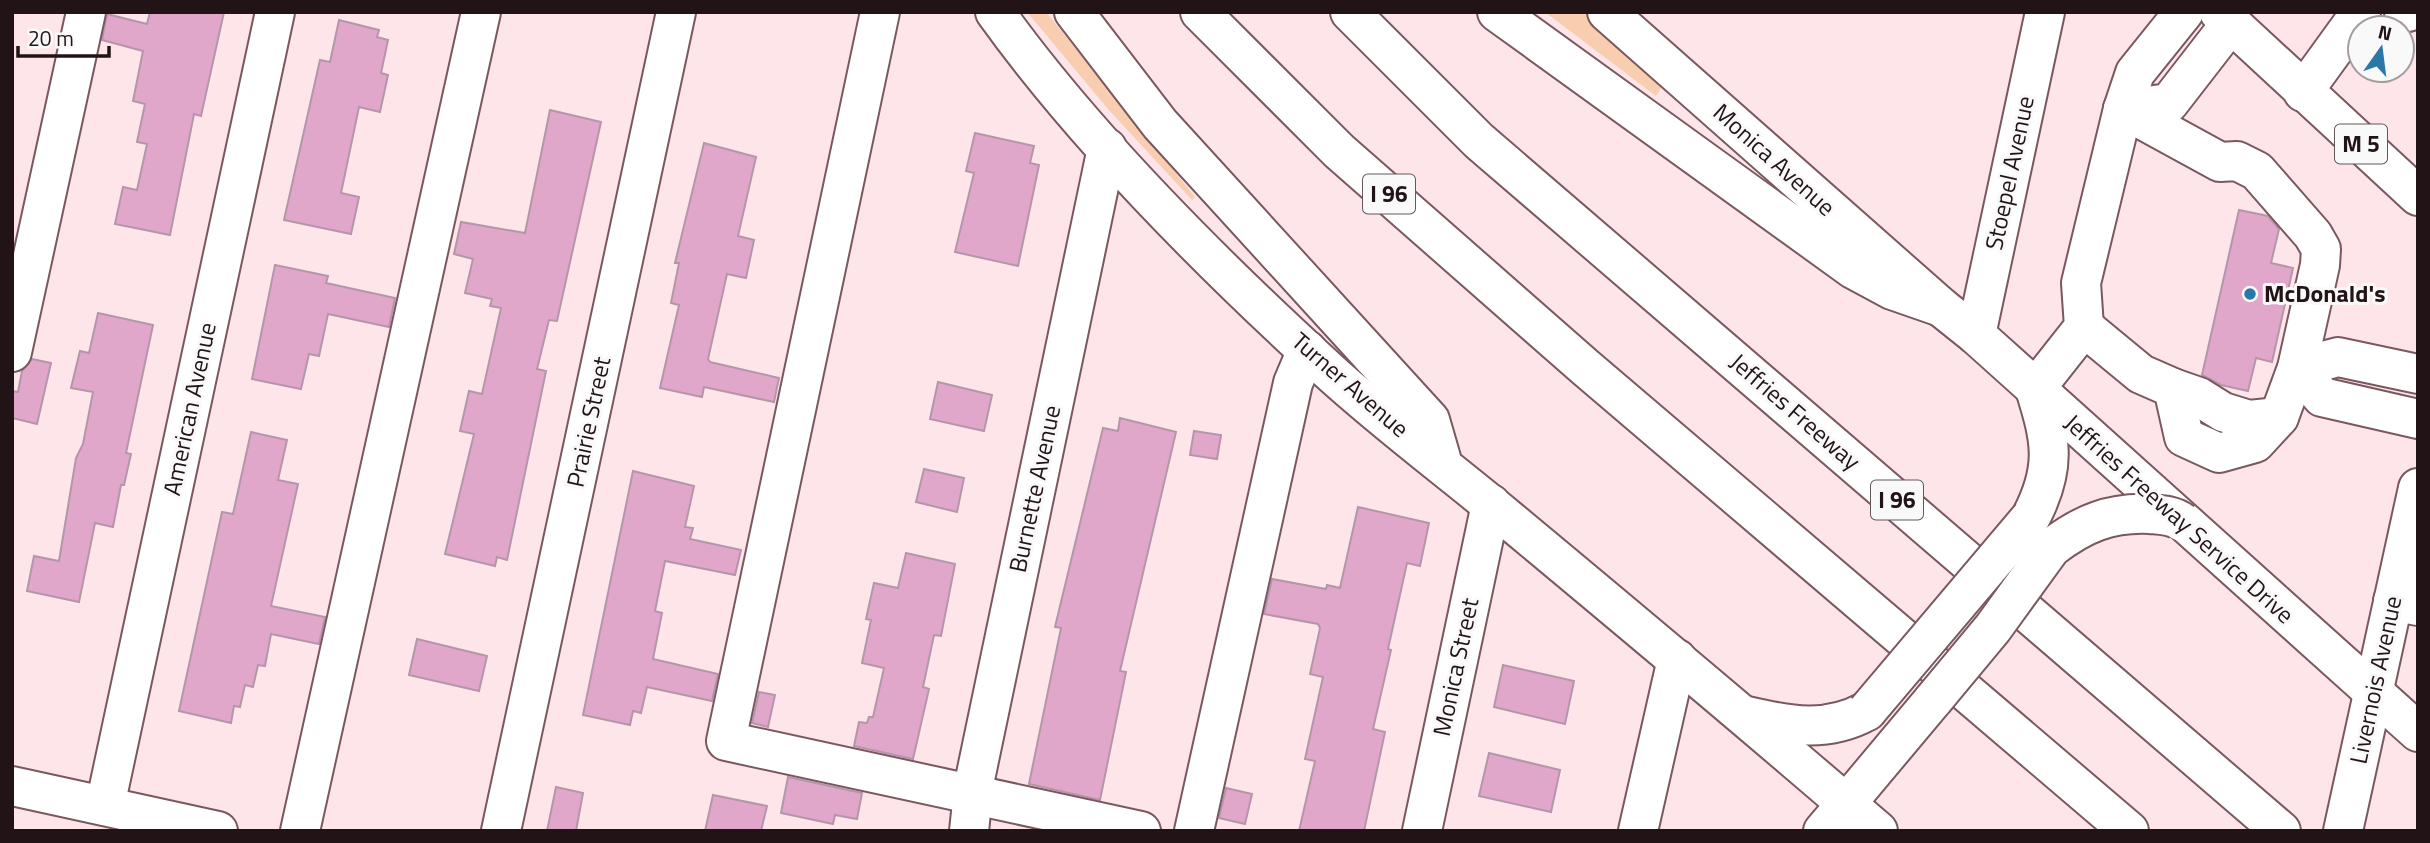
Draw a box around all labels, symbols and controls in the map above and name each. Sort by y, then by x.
scale bar [18,14,108,58]
north arrow [2346,14,2416,84]
text: N [2375,16,2395,48]
text: 20 m [28,22,74,54]
street label: Stoepel Avenue [1975,92,2043,253]
street label: Monica Avenue [1706,94,1844,224]
road number: M 5 [2335,125,2387,164]
road number: I 96 [1363,174,1415,214]
place label: McDonald's [2264,275,2386,311]
marker: McDonald's [2242,286,2258,302]
street label: American Avenue [153,319,225,499]
street label: Turner Avenue [1284,323,1417,445]
street label: Jeffries Freeway [1722,344,1869,479]
street label: Prairie Street [557,353,620,490]
street label: Burnette Avenue [999,402,1069,576]
street label: Jeffries Freeway Service Drive [2057,405,2303,632]
road number: I 96 [1871,480,1923,520]
street label: Livernois Avenue [2340,592,2410,767]
street label: Monica Street [1423,594,1487,739]

